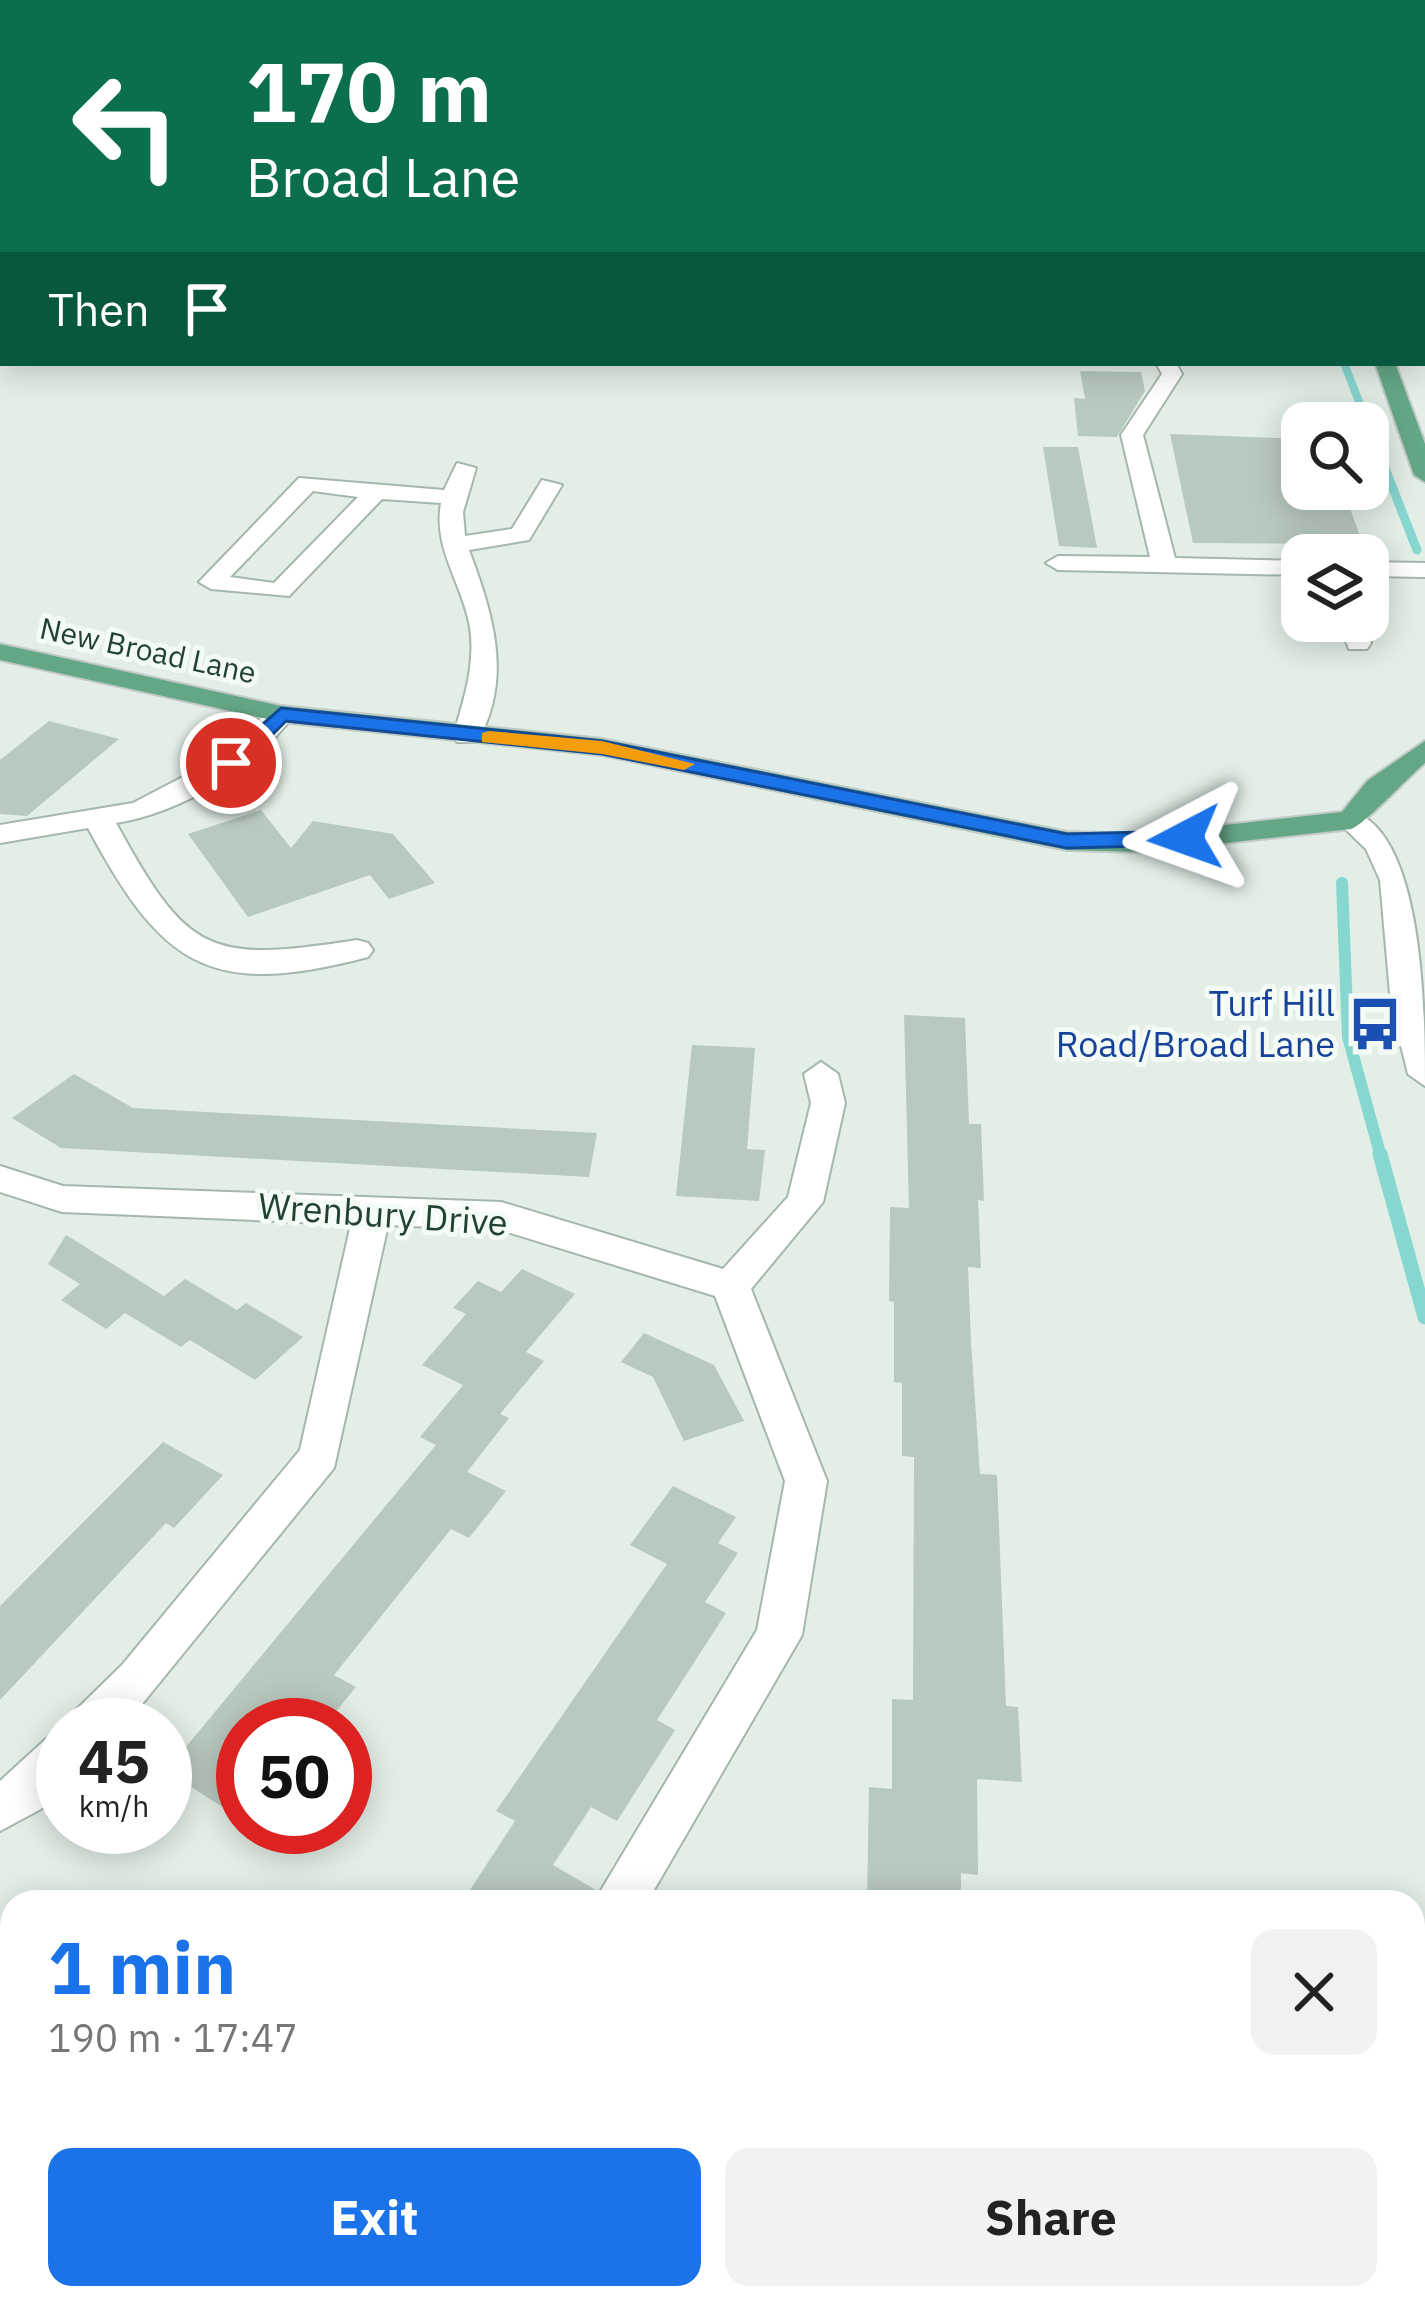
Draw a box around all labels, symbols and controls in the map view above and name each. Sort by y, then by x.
text: 170 m [246,36,492,145]
icon: left [48,48,204,204]
text: Broad Lane [246,142,520,212]
icon: arrive [174,276,240,342]
text: Then [48,280,150,338]
map controls [1281,402,1389,642]
button: search [1281,402,1389,510]
button: layers [1281,534,1389,642]
street label: New Broad Lane [37,608,260,691]
pin [180,712,282,814]
icon: arrive [198,730,264,796]
position arrow [1122,775,1248,901]
place label: Turf Hill Road/Broad Lane [1056,979,1335,1067]
bus stop icon: Turf Hill Road/Broad Lane [1346,995,1404,1053]
street label: Wrenbury Drive [257,1181,509,1246]
speed limit sign: 50 [216,1698,372,1854]
text: 45 [78,1721,150,1800]
text: km/h [79,1786,149,1825]
text: 1 min [48,1920,236,2014]
button: close [1251,1929,1377,2055]
text: 190 m · 17:47 [48,2012,298,2063]
button: Exit [48,2148,701,2286]
button: Share [725,2148,1377,2286]

